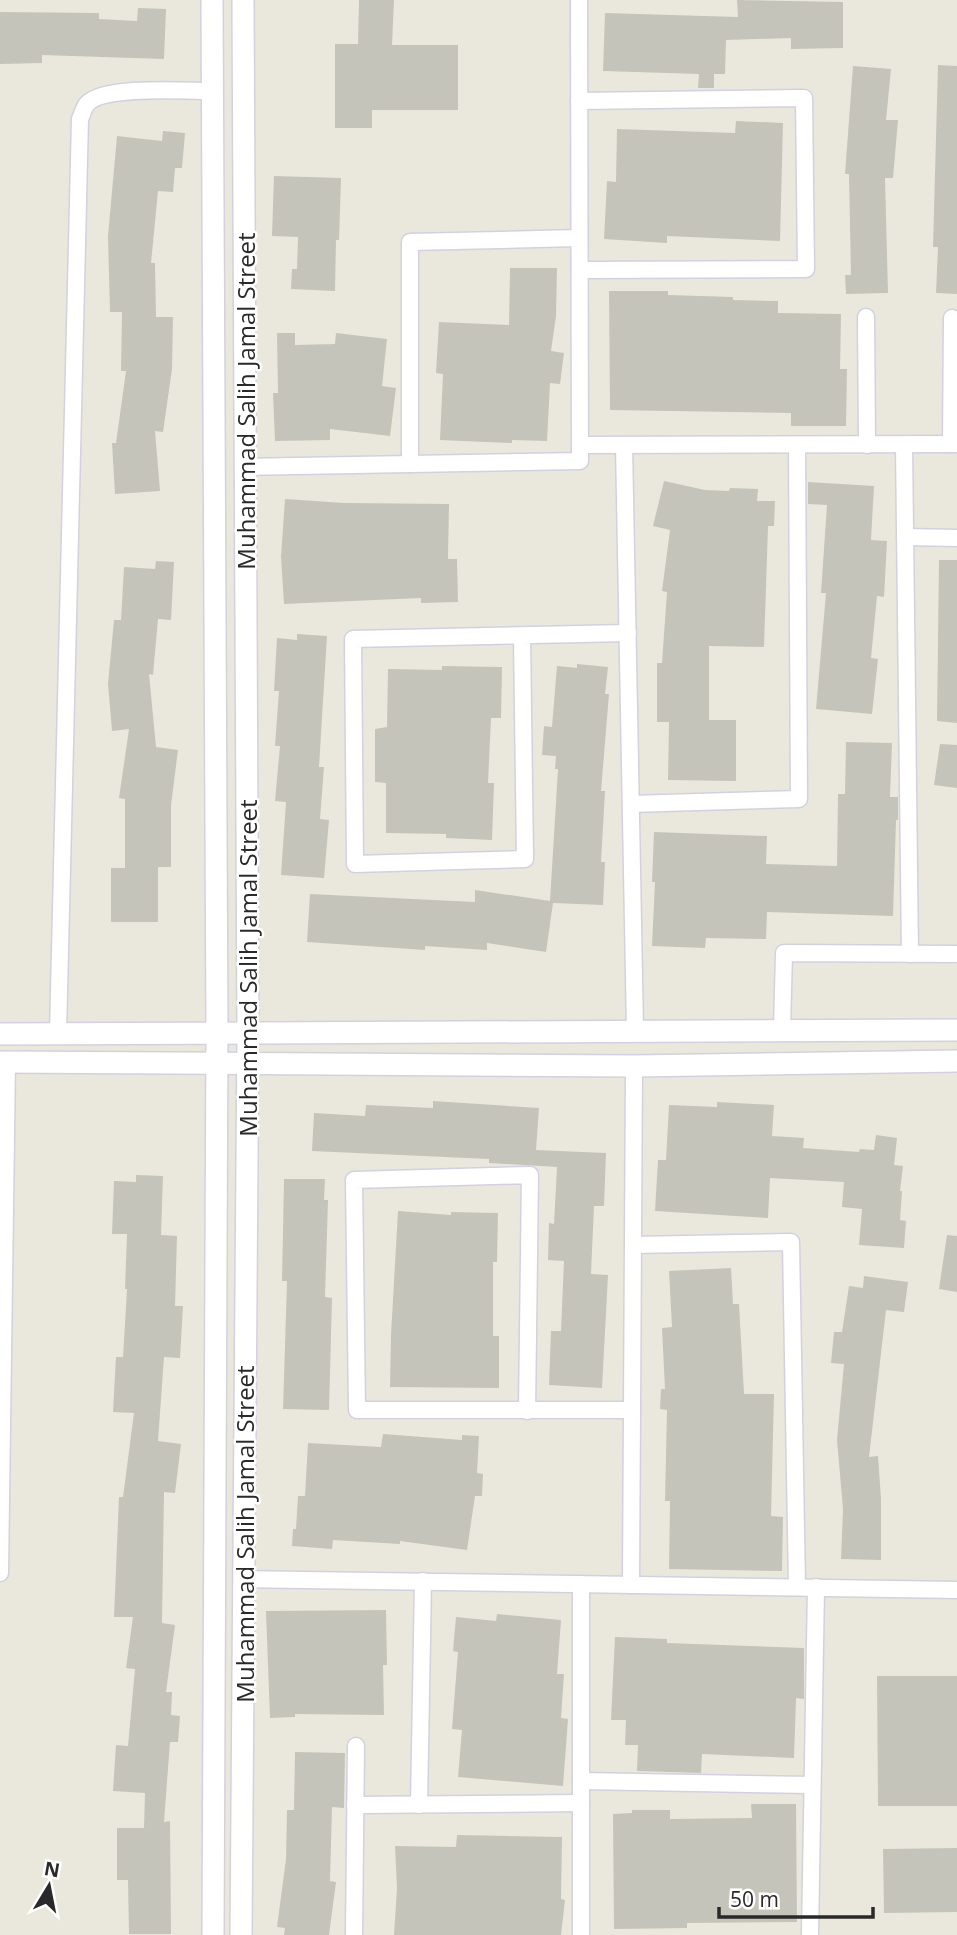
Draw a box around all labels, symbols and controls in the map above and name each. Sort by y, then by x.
street label: Muhammad Salih Jamal Street [229,232,262,570]
street label: Muhammad Salih Jamal Street [231,799,264,1137]
street label: Muhammad Salih Jamal Street [228,1365,261,1703]
north arrow [14,1851,84,1921]
text: N [42,1855,62,1883]
scale bar [719,1876,873,1920]
text: 50 m [730,1885,779,1913]

